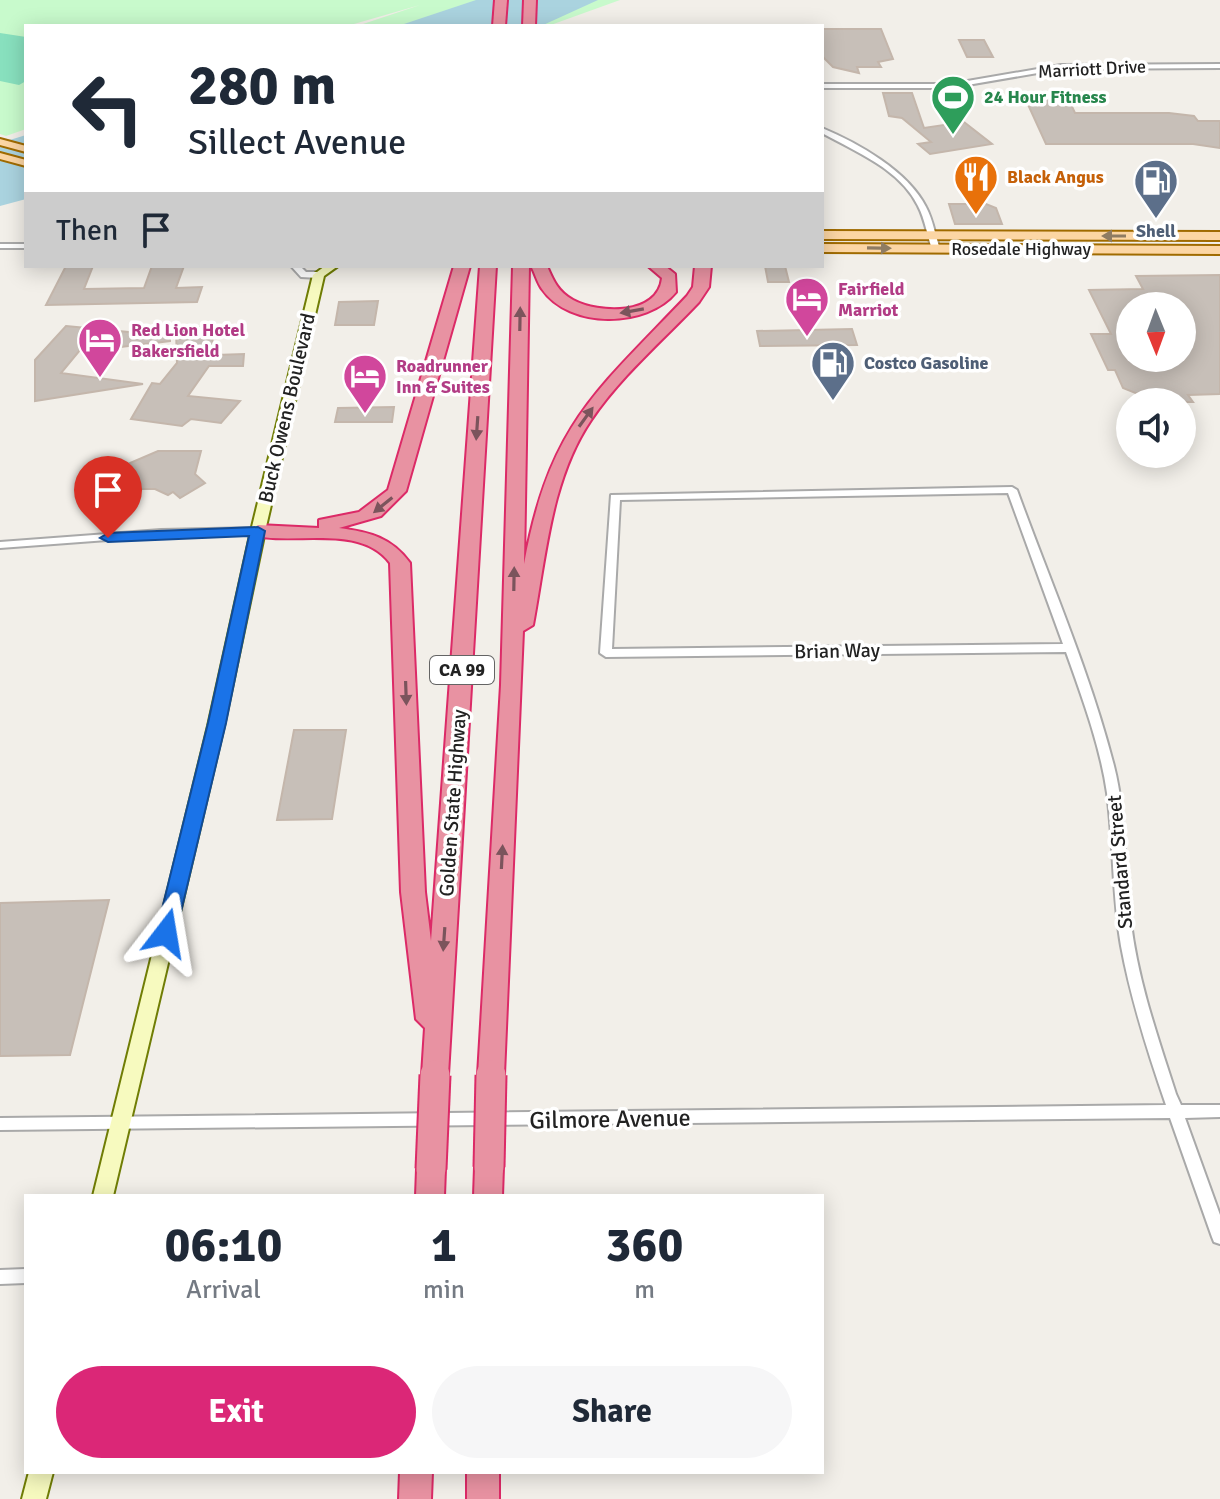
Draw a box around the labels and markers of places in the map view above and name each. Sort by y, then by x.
sports icon: 24 Hour Fitness [929,73,977,136]
place label: 24 Hour Fitness [984,86,1107,108]
restaurant icon: Black Angus [952,153,1000,216]
fuel station icon: Shell [1132,157,1180,220]
place label: Black Angus [1007,166,1104,188]
place label: Shell [1136,220,1176,242]
hotel icon: Fairfield Marriot [783,275,831,338]
place label: Fairfield Marriot [838,278,905,321]
hotel icon: Red Lion Hotel Bakersfield [76,316,124,379]
place label: Red Lion Hotel Bakersfield [131,319,245,362]
fuel station icon: Costco Gasoline [809,339,857,402]
hotel icon: Roadrunner Inn & Suites [341,352,389,415]
place label: Costco Gasoline [864,352,989,374]
place label: Roadrunner Inn & Suites [396,355,490,398]
pin [74,456,142,538]

